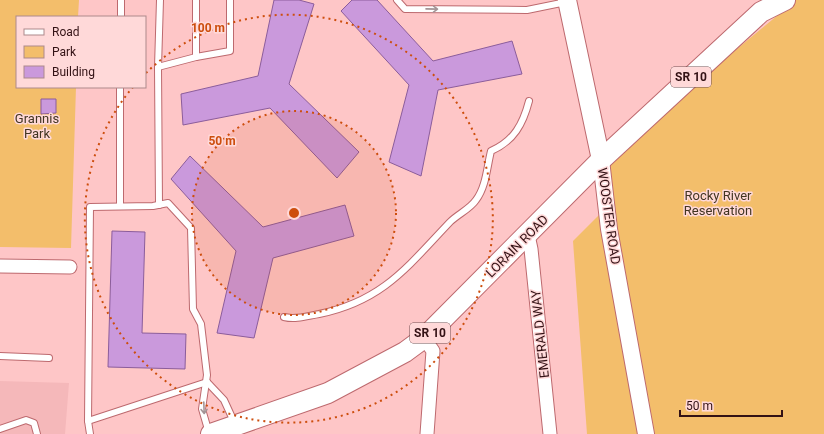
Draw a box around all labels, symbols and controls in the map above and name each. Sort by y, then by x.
one-way arrow [425,5,438,13]
legend [16,16,146,88]
text: 100 m [191,21,225,35]
text: Road [52,25,80,39]
text: Park [52,45,77,59]
text: Building [52,65,95,79]
road number: SR 10 [671,67,711,87]
park label: Grannis Park [15,111,59,141]
text: 50 m [208,134,236,148]
street label: WOOSTER ROAD [595,167,623,265]
park label: Rocky River Reservation [684,188,752,218]
centre of rings [287,206,301,220]
street label: LORAIN ROAD [483,212,551,280]
street label: EMERALD WAY [528,289,552,379]
road number: SR 10 [410,323,450,343]
scale bar [680,392,782,418]
text: 50 m [686,399,713,413]
one-way arrow [200,402,207,415]

